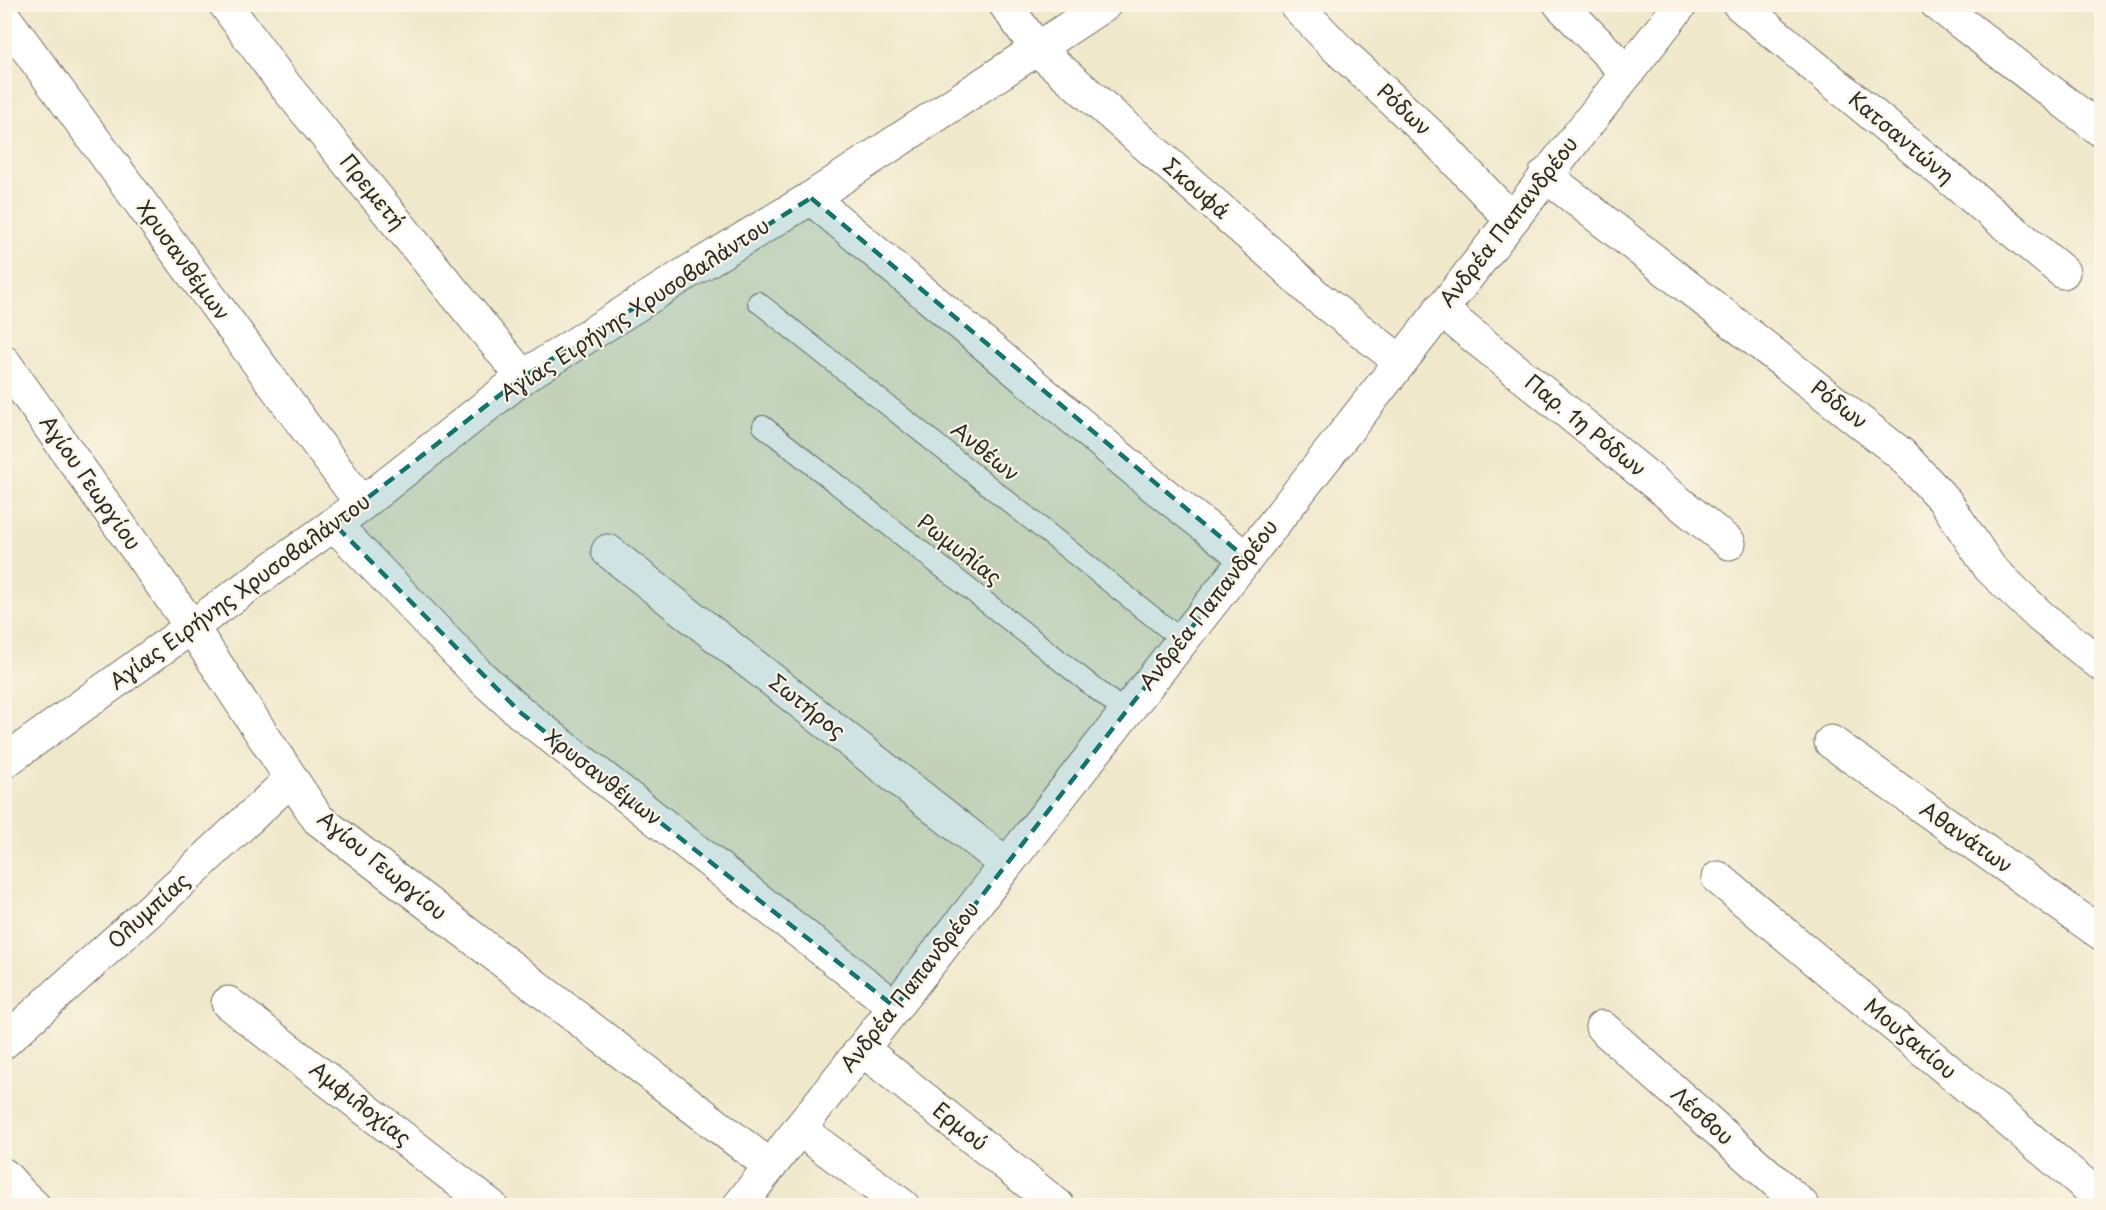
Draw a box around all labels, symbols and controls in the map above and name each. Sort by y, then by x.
street label: Ρόδων [1371,75,1440,142]
street label: Κατσαντώνη [1842,83,1962,190]
street label: Ανδρέα Παπανδρέου [1430,128,1584,313]
street label: Πρεμετή [333,146,414,236]
street label: Σκουφά [1157,149,1238,226]
street label: Χρυσανθέμων [130,193,239,326]
street label: Αγίας Ειρήνης Χρυσοβαλάντου [493,209,775,408]
street label: Παρ. 1η Ρόδων [1519,365,1654,483]
street label: Ρόδων [1805,371,1875,436]
street label: Αγίου Γεωργίου [33,408,150,556]
street label: Ανθέων [945,413,1027,488]
street label: Αγίας Ειρήνης Χρυσοβαλάντου [102,485,376,696]
street label: Ρωμυλίας [911,505,1010,592]
street label: Ανδρέα Παπανδρέου [1130,511,1284,696]
street label: Σωτήρος [763,665,853,746]
street label: Χρυσανθέμων [539,720,670,833]
street label: Αθανάτων [1914,793,2020,880]
street label: Αγίου Γεωργίου [312,802,455,927]
street label: Ολυμπίας [99,864,196,955]
street label: Ανδρέα Παπανδρέου [831,893,985,1078]
street label: Μουζακίου [1858,989,1965,1086]
street label: Αμφιλοχίας [304,1052,419,1152]
street label: Λέσβου [1665,1078,1742,1151]
street label: Ερμού [927,1093,996,1158]

